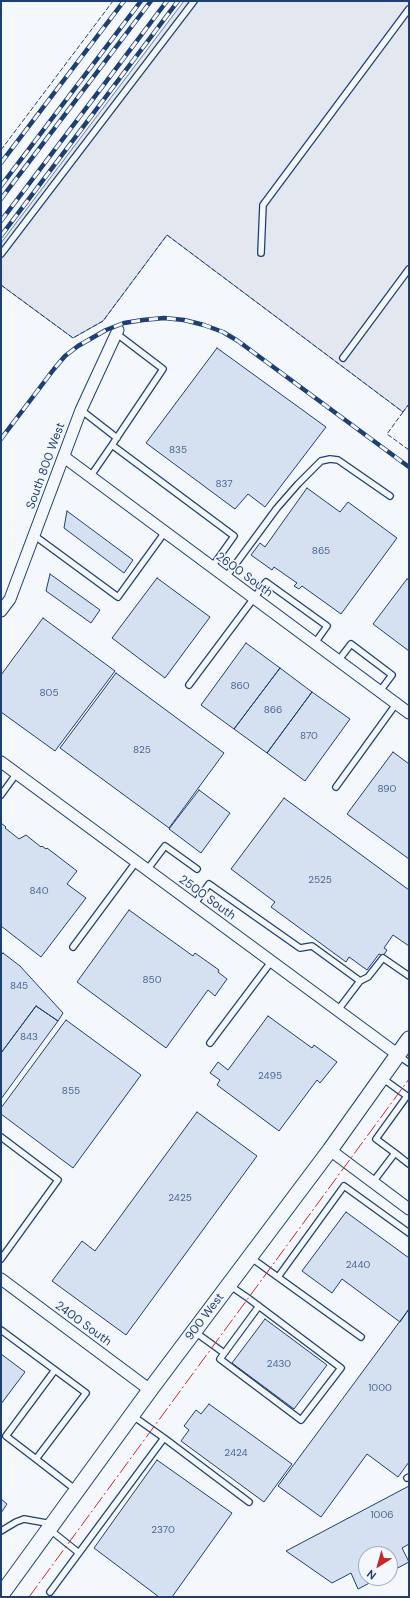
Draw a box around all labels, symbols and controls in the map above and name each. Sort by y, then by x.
street label: South 800 West [24,421,68,511]
house number: 835 [169,444,187,456]
house number: 837 [215,478,233,490]
house number: 865 [312,545,330,557]
street label: 2600 South [213,550,275,600]
house number: 860 [230,680,250,692]
house number: 805 [39,687,59,699]
house number: 866 [264,704,282,716]
house number: 870 [300,730,318,742]
house number: 825 [133,744,151,756]
house number: 890 [378,783,396,795]
street label: 2500 South [176,873,238,923]
house number: 2525 [308,874,332,886]
house number: 840 [30,885,48,897]
house number: 850 [142,974,162,986]
house number: 845 [10,980,28,992]
house number: 843 [20,1031,38,1043]
house number: 2495 [258,1070,282,1082]
house number: 855 [62,1085,80,1097]
house number: 2425 [168,1192,192,1204]
house number: 2440 [346,1259,370,1271]
street label: 900 West [183,1291,227,1343]
street label: 2400 South [52,1299,114,1349]
house number: 2430 [267,1358,291,1370]
house number: 1000 [368,1382,392,1394]
house number: 2424 [224,1447,248,1459]
house number: 1006 [370,1509,394,1521]
house number: 2370 [151,1524,175,1536]
north arrow [358,1546,398,1586]
text: N [364,1567,379,1583]

